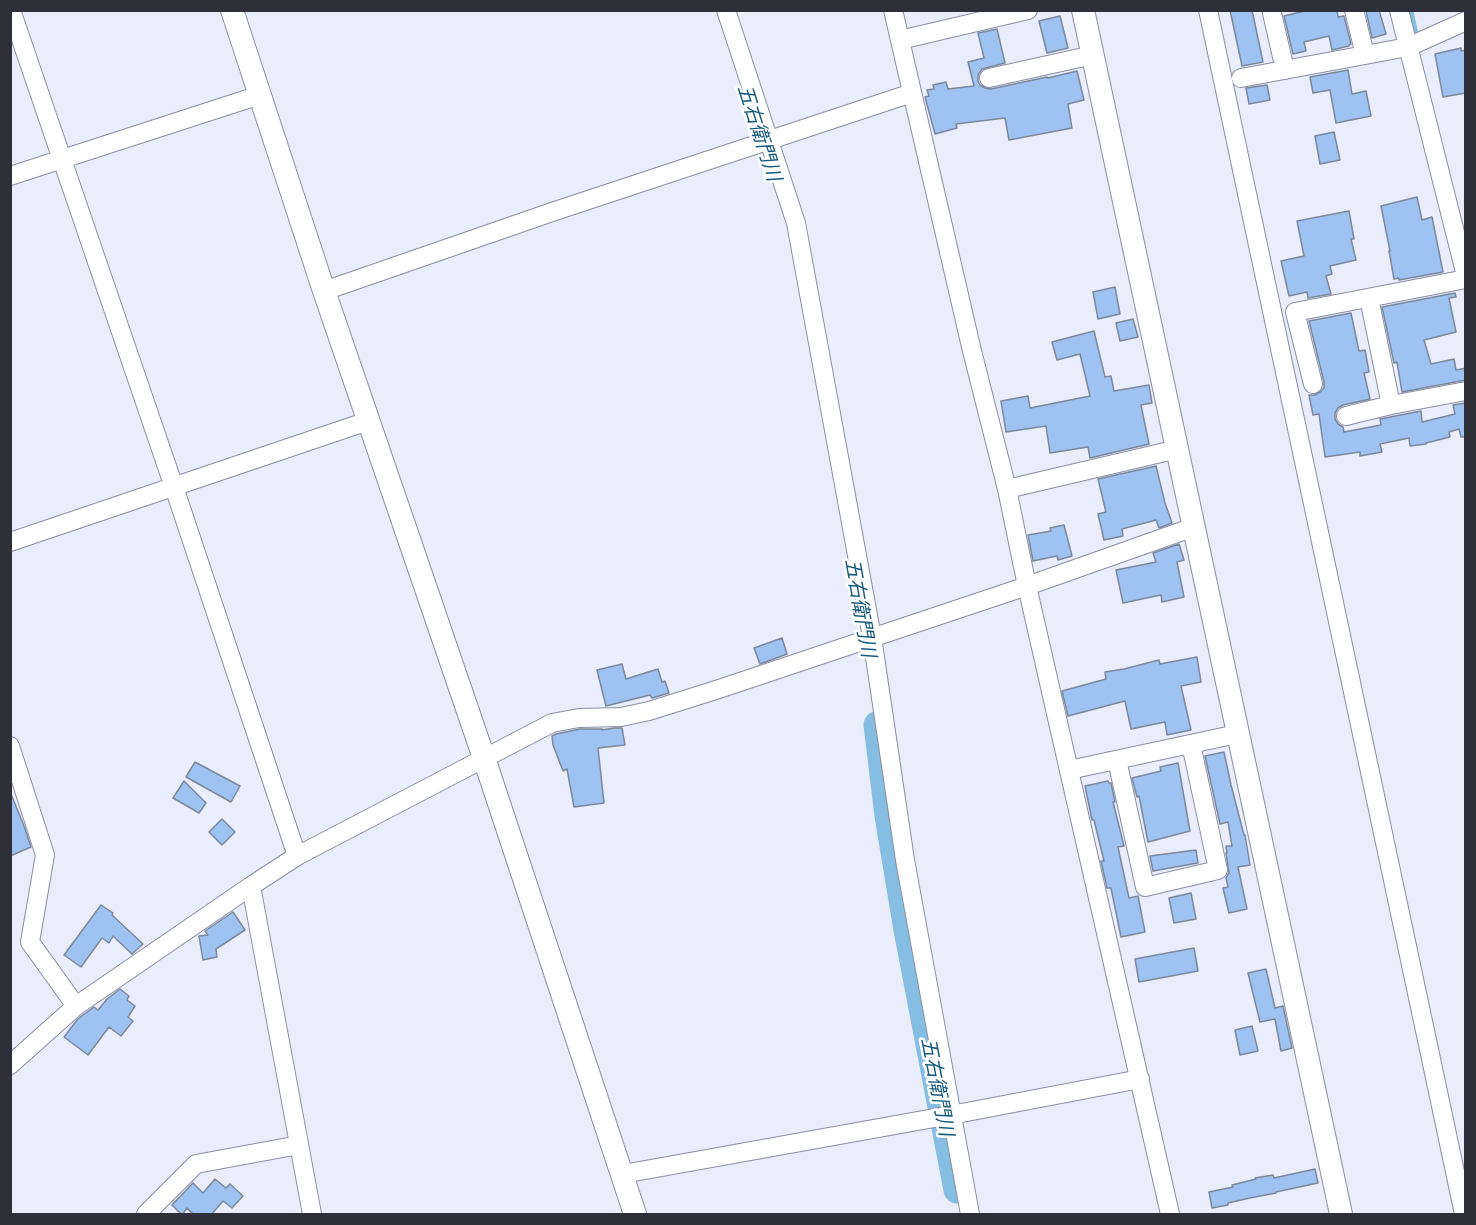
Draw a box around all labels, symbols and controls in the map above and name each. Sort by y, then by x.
water label: 五右衛門川 [732,82,786,184]
water label: 五右衛門川 [839,557,881,659]
water label: 五右衛門川 [916,1036,958,1138]

